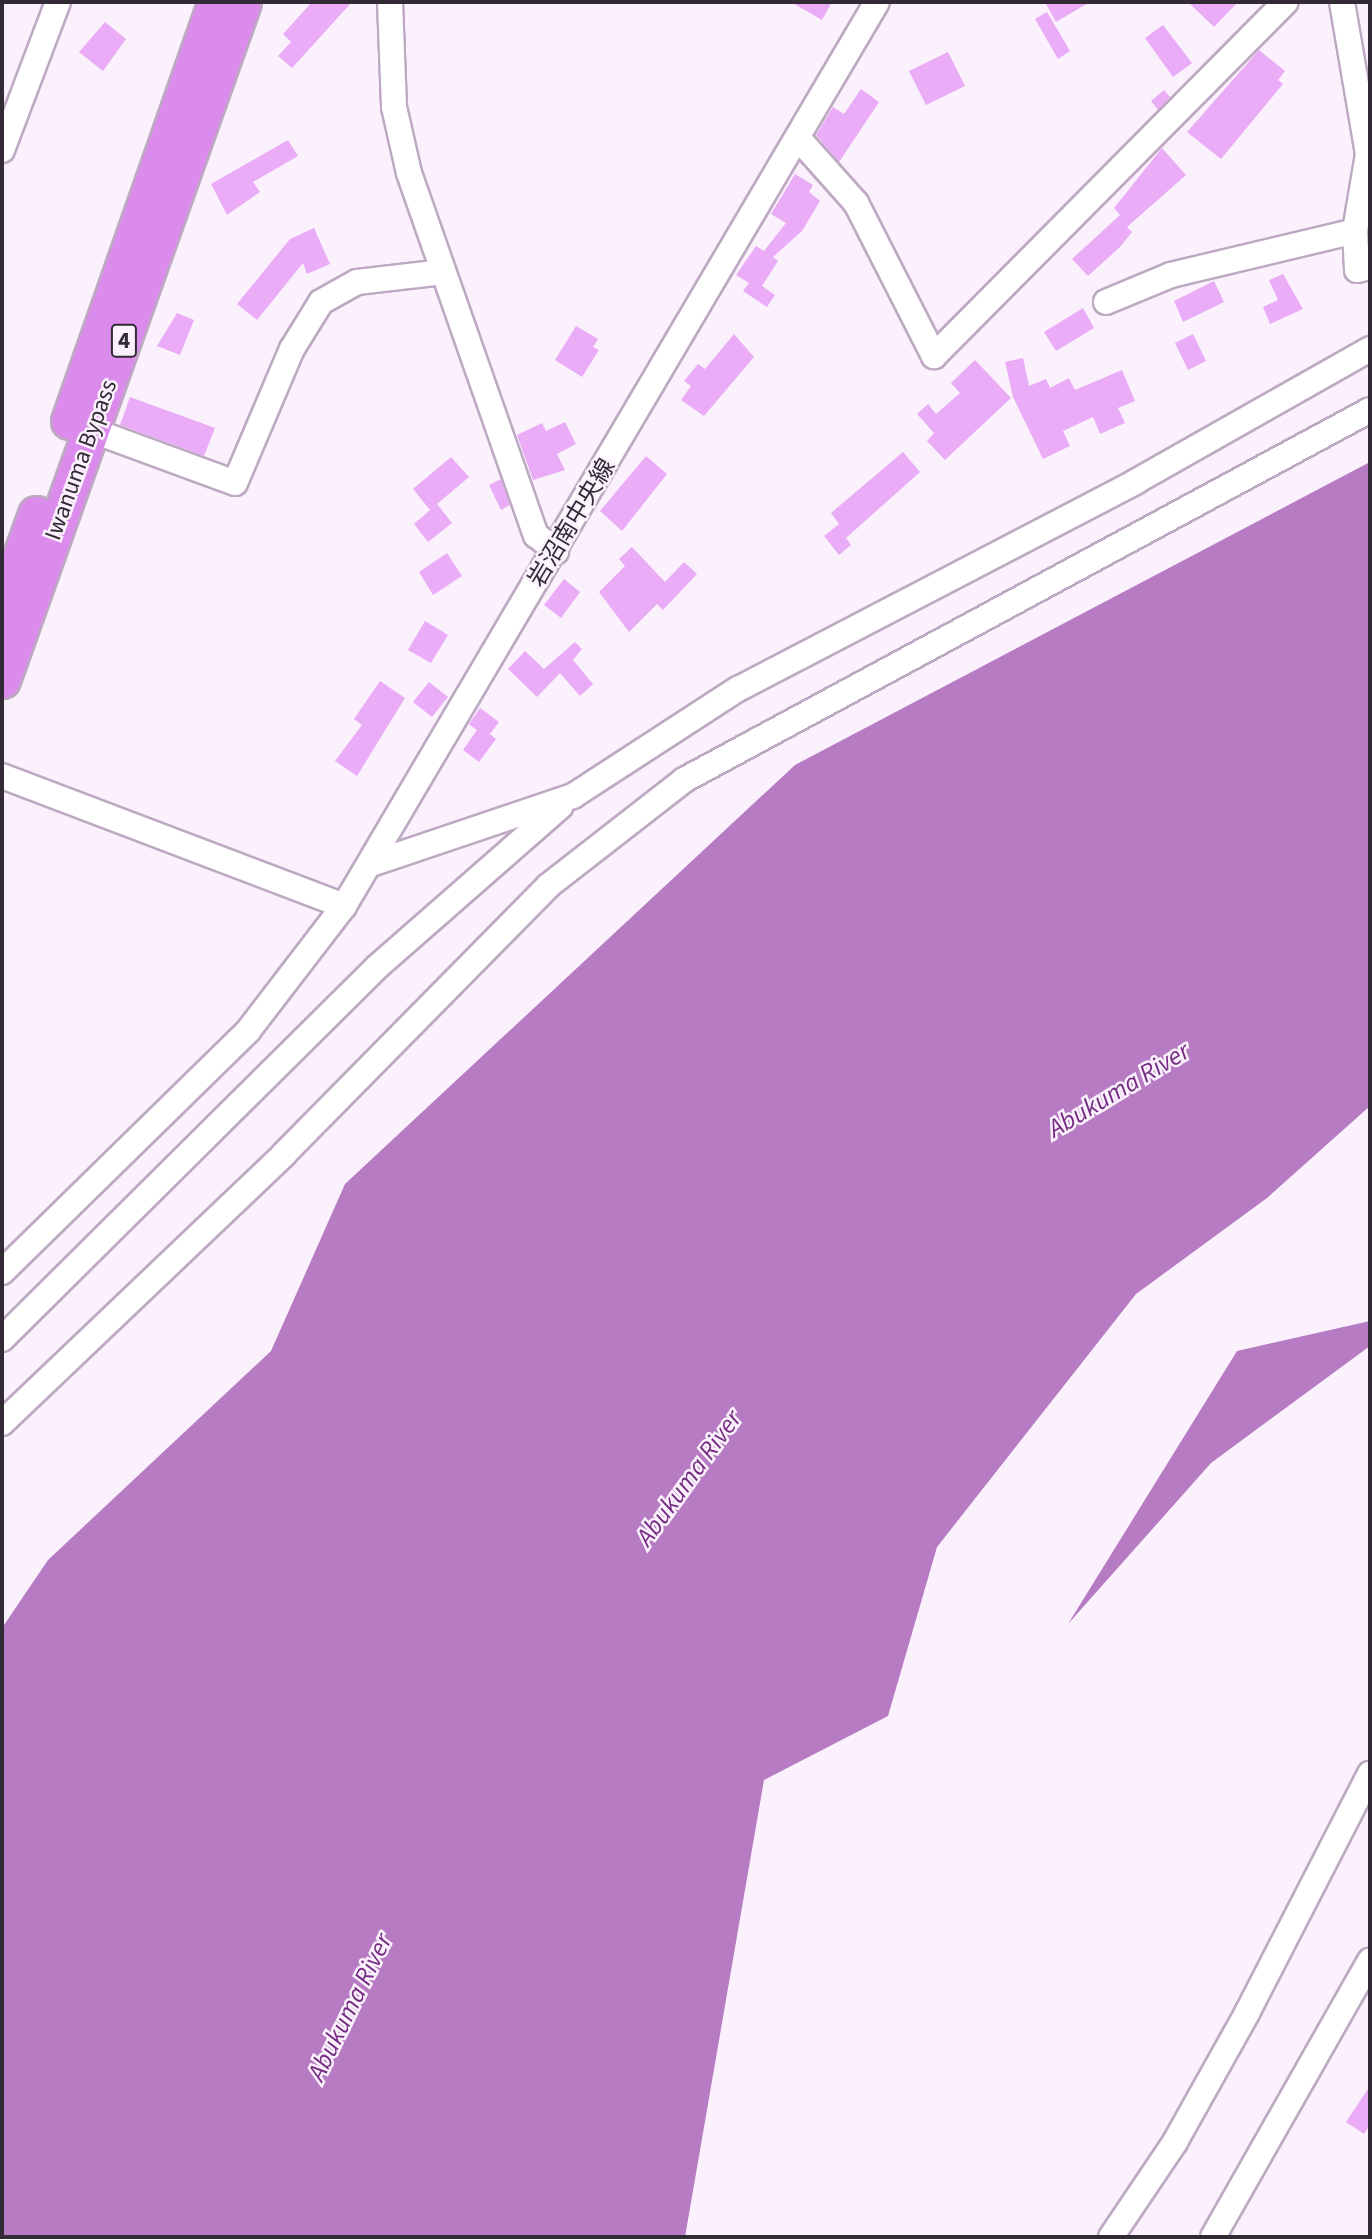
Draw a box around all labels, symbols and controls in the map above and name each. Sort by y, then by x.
road number: 4 [110,322,138,360]
street label: Iwanuma Bypass [39,376,123,544]
street label: 岩沼南中央線 [523,454,621,592]
water label: Abukuma River [1042,1035,1196,1145]
water label: Abukuma River [629,1404,749,1552]
water label: Abukuma River [301,1928,399,2086]

